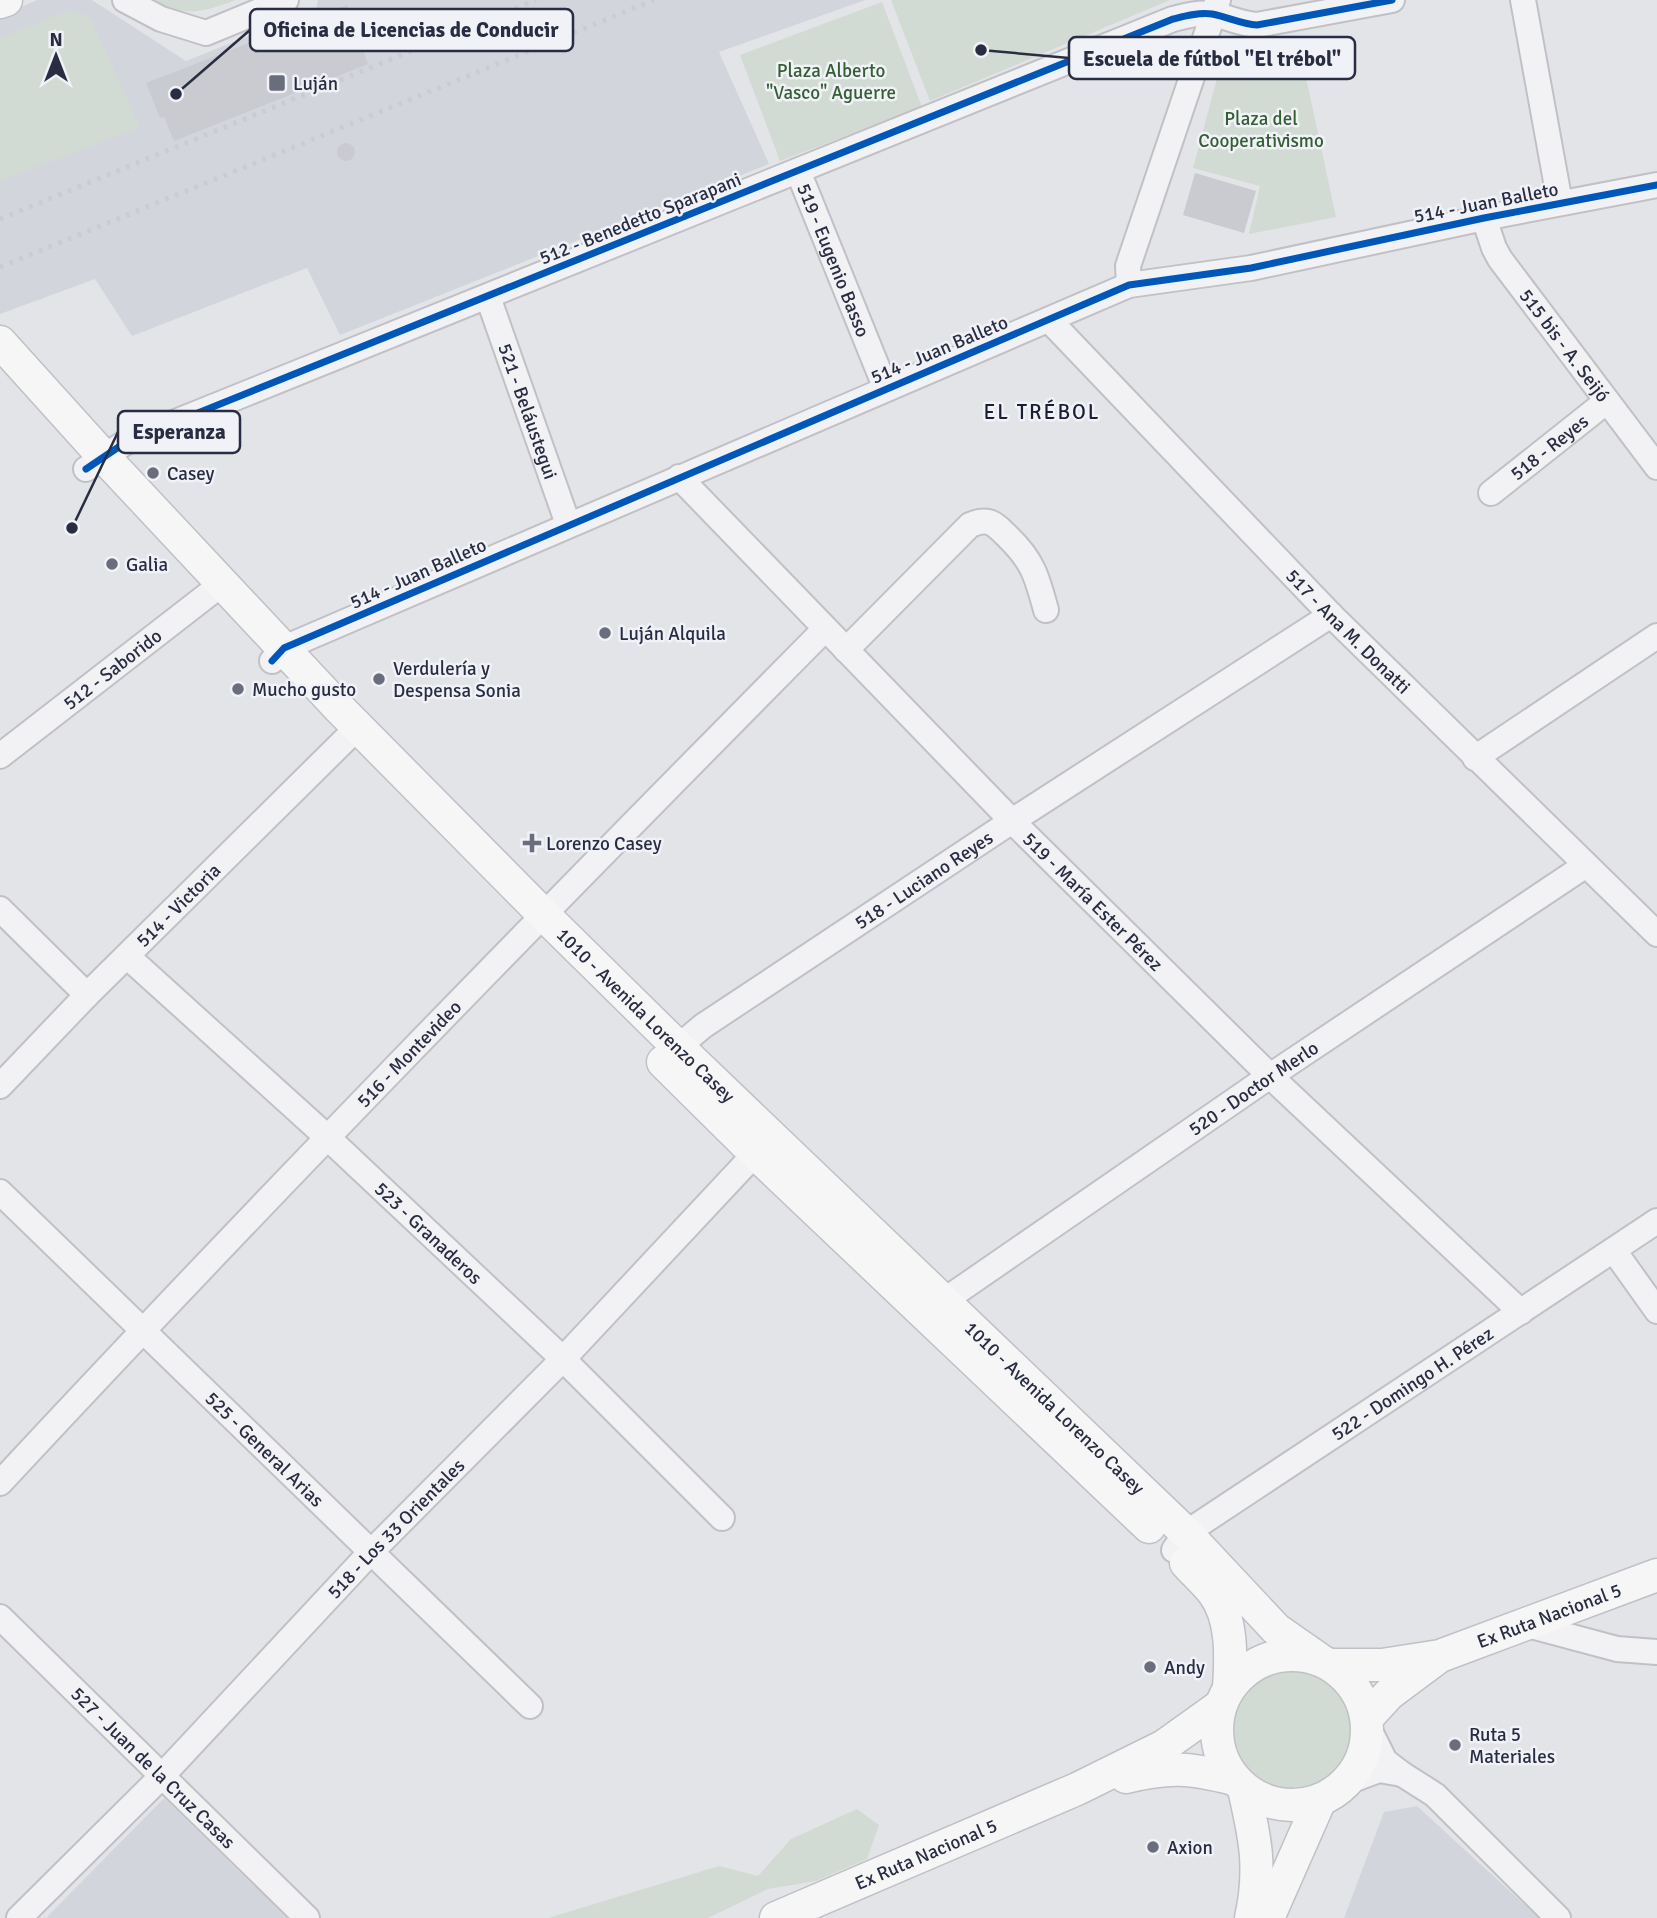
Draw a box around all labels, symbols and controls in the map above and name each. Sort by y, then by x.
callout: Oficina de Licencias de Conducir [250,9,573,51]
text: Oficina de Licencias de Conducir [263,17,559,43]
north arrow [21,21,91,91]
text: N [49,28,63,52]
callout: Escuela de fútbol "El trébol" [1069,37,1355,79]
text: Escuela de fútbol "El trébol" [1083,46,1341,72]
park label: Plaza Alberto "Vasco" Aguerre [766,59,896,105]
place label: Luján [293,72,338,96]
marker: Luján [267,73,287,93]
park label: Plaza del Cooperativismo [1198,107,1324,153]
street label: 512 - Benedetto Sparapani [536,167,745,270]
street label: 514 - Juan Balleto [1412,177,1561,229]
street label: 519 - Eugenio Basso [791,180,875,341]
street label: 515 bis - A. Seijó [1514,284,1615,407]
street label: 514 - Juan Balleto [867,310,1012,390]
street label: 521 - Beláustegui [492,340,562,483]
district label: EL TRÉBOL [983,399,1101,425]
street label: 518 - Reyes [1506,410,1593,486]
callout: Esperanza [118,411,240,453]
text: Esperanza [132,419,226,445]
place label: Casey [167,462,215,486]
marker: Casey [145,465,161,481]
street label: 514 - Juan Balleto [347,533,490,615]
place label: Galia [126,553,168,577]
marker: Galia [104,556,120,572]
street label: 517 - Ana M. Donatti [1280,564,1415,699]
place label: Luján Alquila [619,622,726,646]
street label: 512 - Saborido [59,624,167,716]
marker: Luján Alquila [597,625,613,641]
place label: Verdulería y Despensa Sonia [393,657,521,703]
marker: Verdulería y Despensa Sonia [371,671,387,687]
place label: Mucho gusto [252,678,356,702]
marker: Mucho gusto [230,681,246,697]
street label: 518 - Luciano Reyes [850,826,998,935]
street label: 519 - María Ester Pérez [1017,827,1168,977]
place label: Lorenzo Casey [546,832,662,856]
marker: Lorenzo Casey [524,835,540,851]
street label: 514 - Victoria [131,859,226,953]
street label: 1010 - Avenida Lorenzo Casey [551,923,740,1108]
street label: 516 - Montevideo [352,995,467,1113]
street label: 520 - Doctor Merlo [1184,1036,1323,1141]
street label: 523 - Granaderos [369,1177,487,1290]
street label: 1010 - Avenida Lorenzo Casey [959,1317,1149,1500]
street label: 522 - Domingo H. Pérez [1327,1322,1498,1446]
street label: 525 - General Arias [200,1387,328,1512]
street label: 518 - Los 33 Orientales [322,1454,470,1604]
street label: Ex Ruta Nacional 5 [1474,1578,1625,1654]
place label: Andy [1164,1656,1205,1680]
marker: Andy [1142,1659,1158,1675]
street label: 527 - Juan de la Cruz Casas [65,1682,240,1854]
place label: Ruta 5 Materiales [1469,1723,1555,1769]
marker: Ruta 5 Materiales [1447,1737,1463,1753]
street label: Ex Ruta Nacional 5 [851,1814,1001,1896]
place label: Axion [1167,1836,1213,1860]
marker: Axion [1145,1839,1161,1855]

